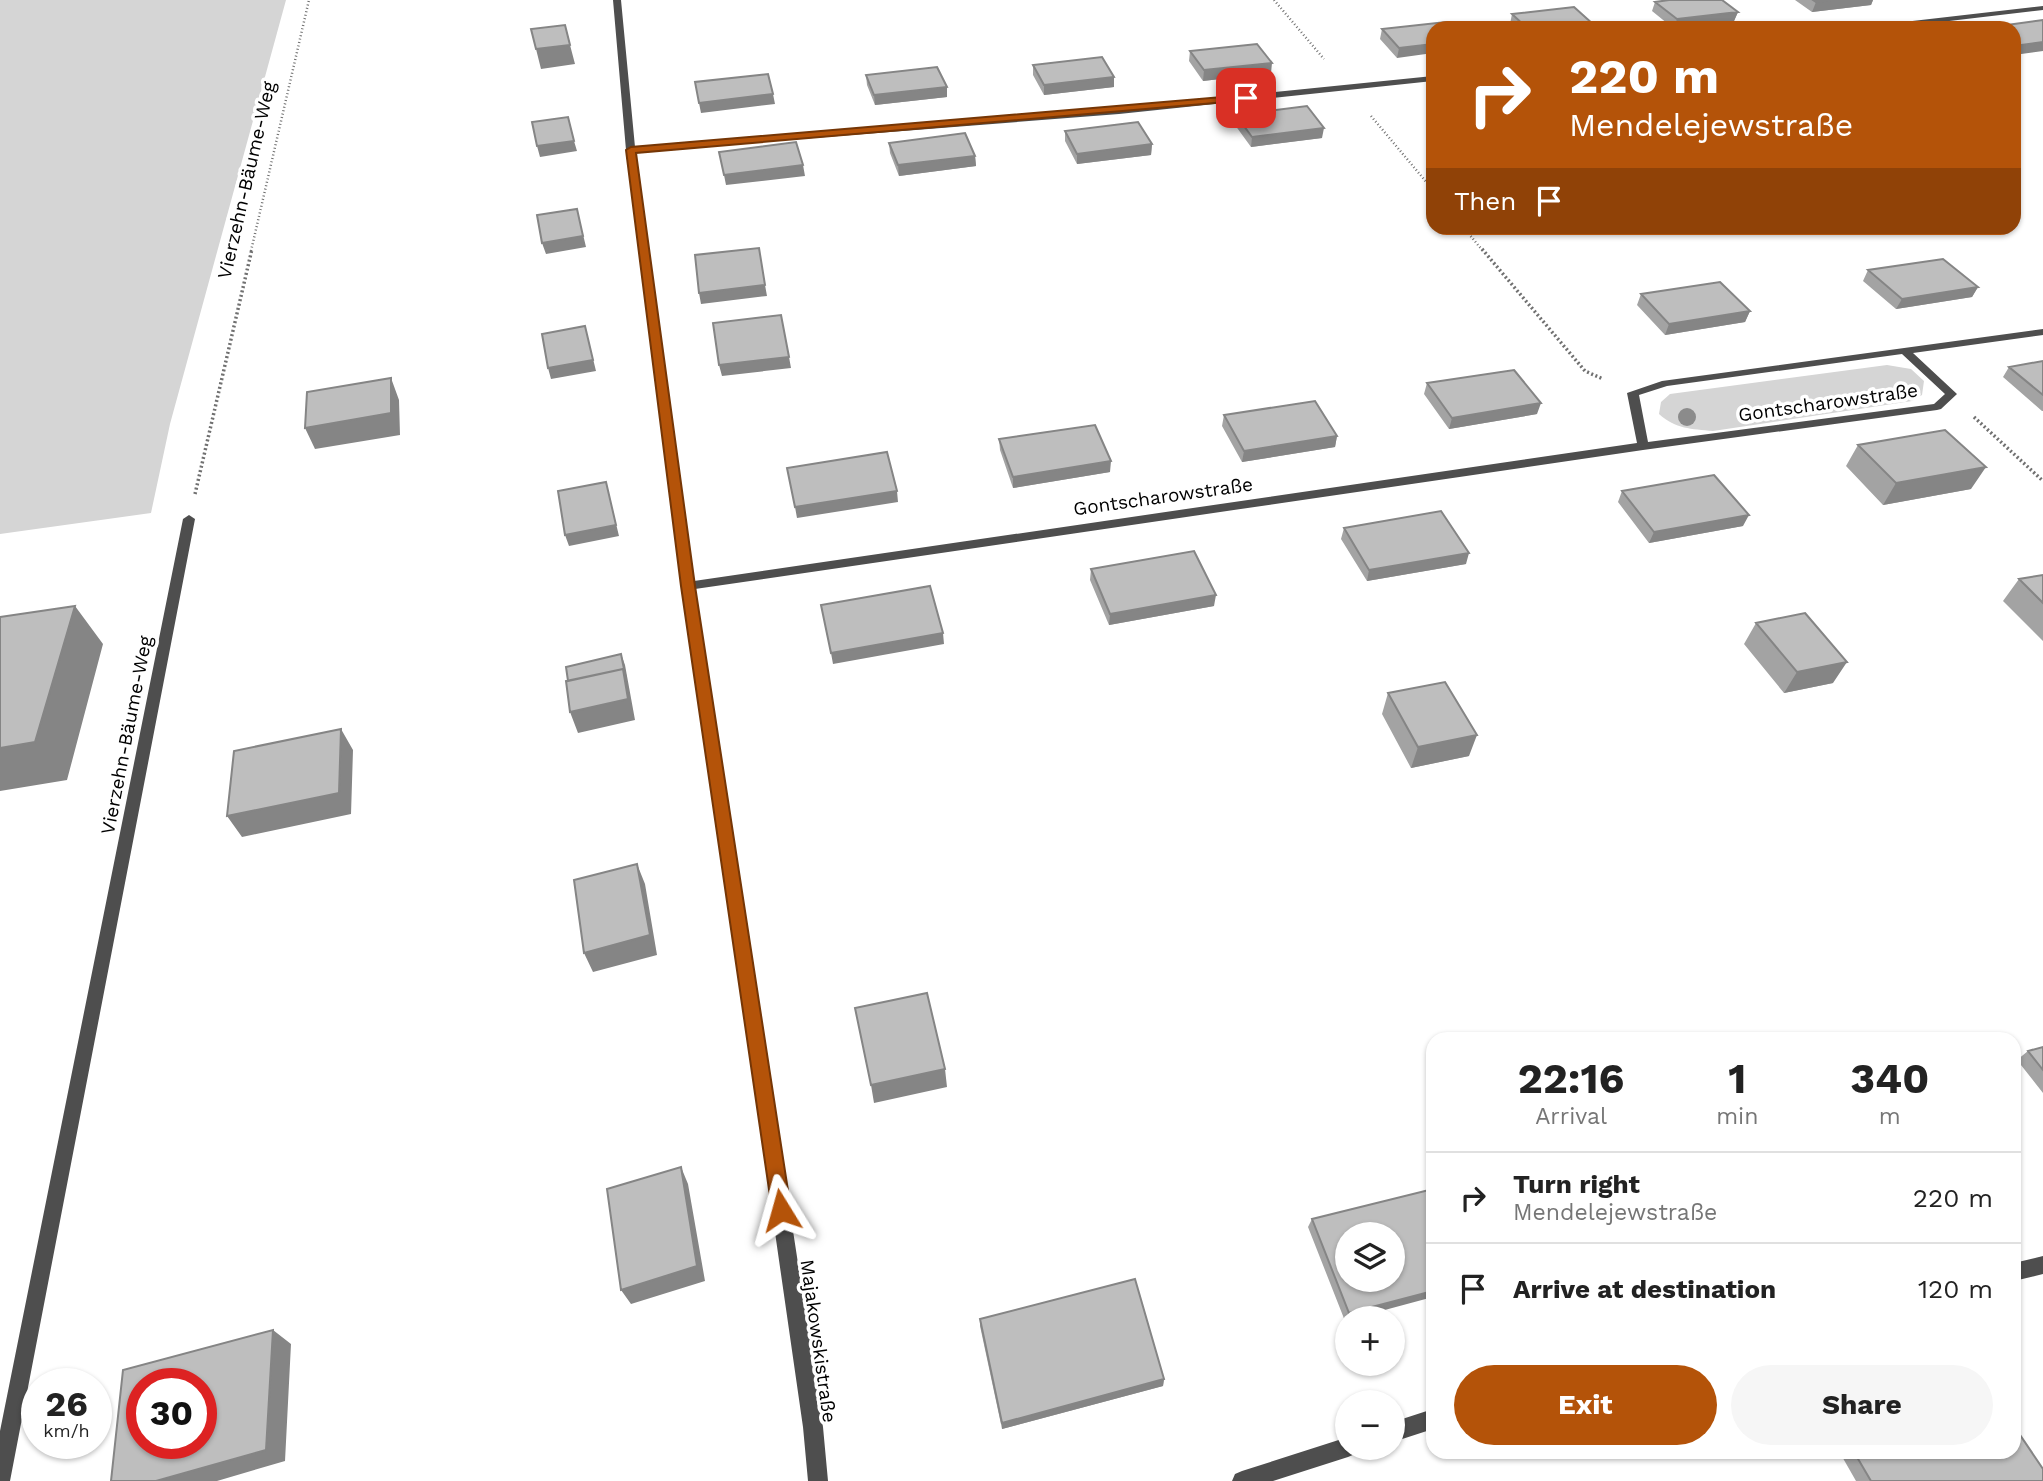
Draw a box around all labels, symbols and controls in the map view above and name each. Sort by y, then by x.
text: 220 m [1569,47,1719,105]
icon: right [1454,49,1545,140]
pin [1216,68,1276,128]
street label: Vierzehn-Bäume-Weg [213,78,281,281]
icon: arrive [1227,79,1265,117]
text: Mendelejewstraße [1569,106,1853,144]
icon: arrive [1530,182,1568,220]
text: Then [1454,186,1516,216]
street label: Gontscharowstraße [1737,379,1919,426]
street label: Gontscharowstraße [1072,473,1254,520]
street label: Vierzehn-Bäume-Weg [96,633,157,836]
text: 22:16 [1518,1054,1624,1103]
text: 1 [1728,1054,1746,1103]
text: 340 [1850,1054,1929,1103]
text: Arrival [1535,1103,1607,1130]
text: min [1716,1103,1758,1130]
text: m [1879,1103,1901,1130]
text: Turn right [1513,1169,1640,1199]
position arrow [744,1173,818,1247]
icon: right [1454,1179,1492,1217]
text: 220 m [1913,1183,1993,1213]
text: Mendelejewstraße [1513,1199,1717,1226]
map controls [1335,1222,1405,1460]
button: layers [1335,1222,1405,1292]
street label: Majakowskistraße [796,1258,841,1424]
icon: arrive [1454,1270,1492,1308]
text: Arrive at destination [1513,1274,1776,1304]
text: 120 m [1918,1274,1993,1304]
button: + [1335,1306,1405,1376]
button: Exit [1454,1365,1717,1445]
button: Share [1731,1365,1993,1445]
speed limit sign: 30 [126,1368,217,1459]
text: 26 [45,1383,88,1425]
button: − [1335,1390,1405,1460]
text: km/h [43,1420,90,1441]

